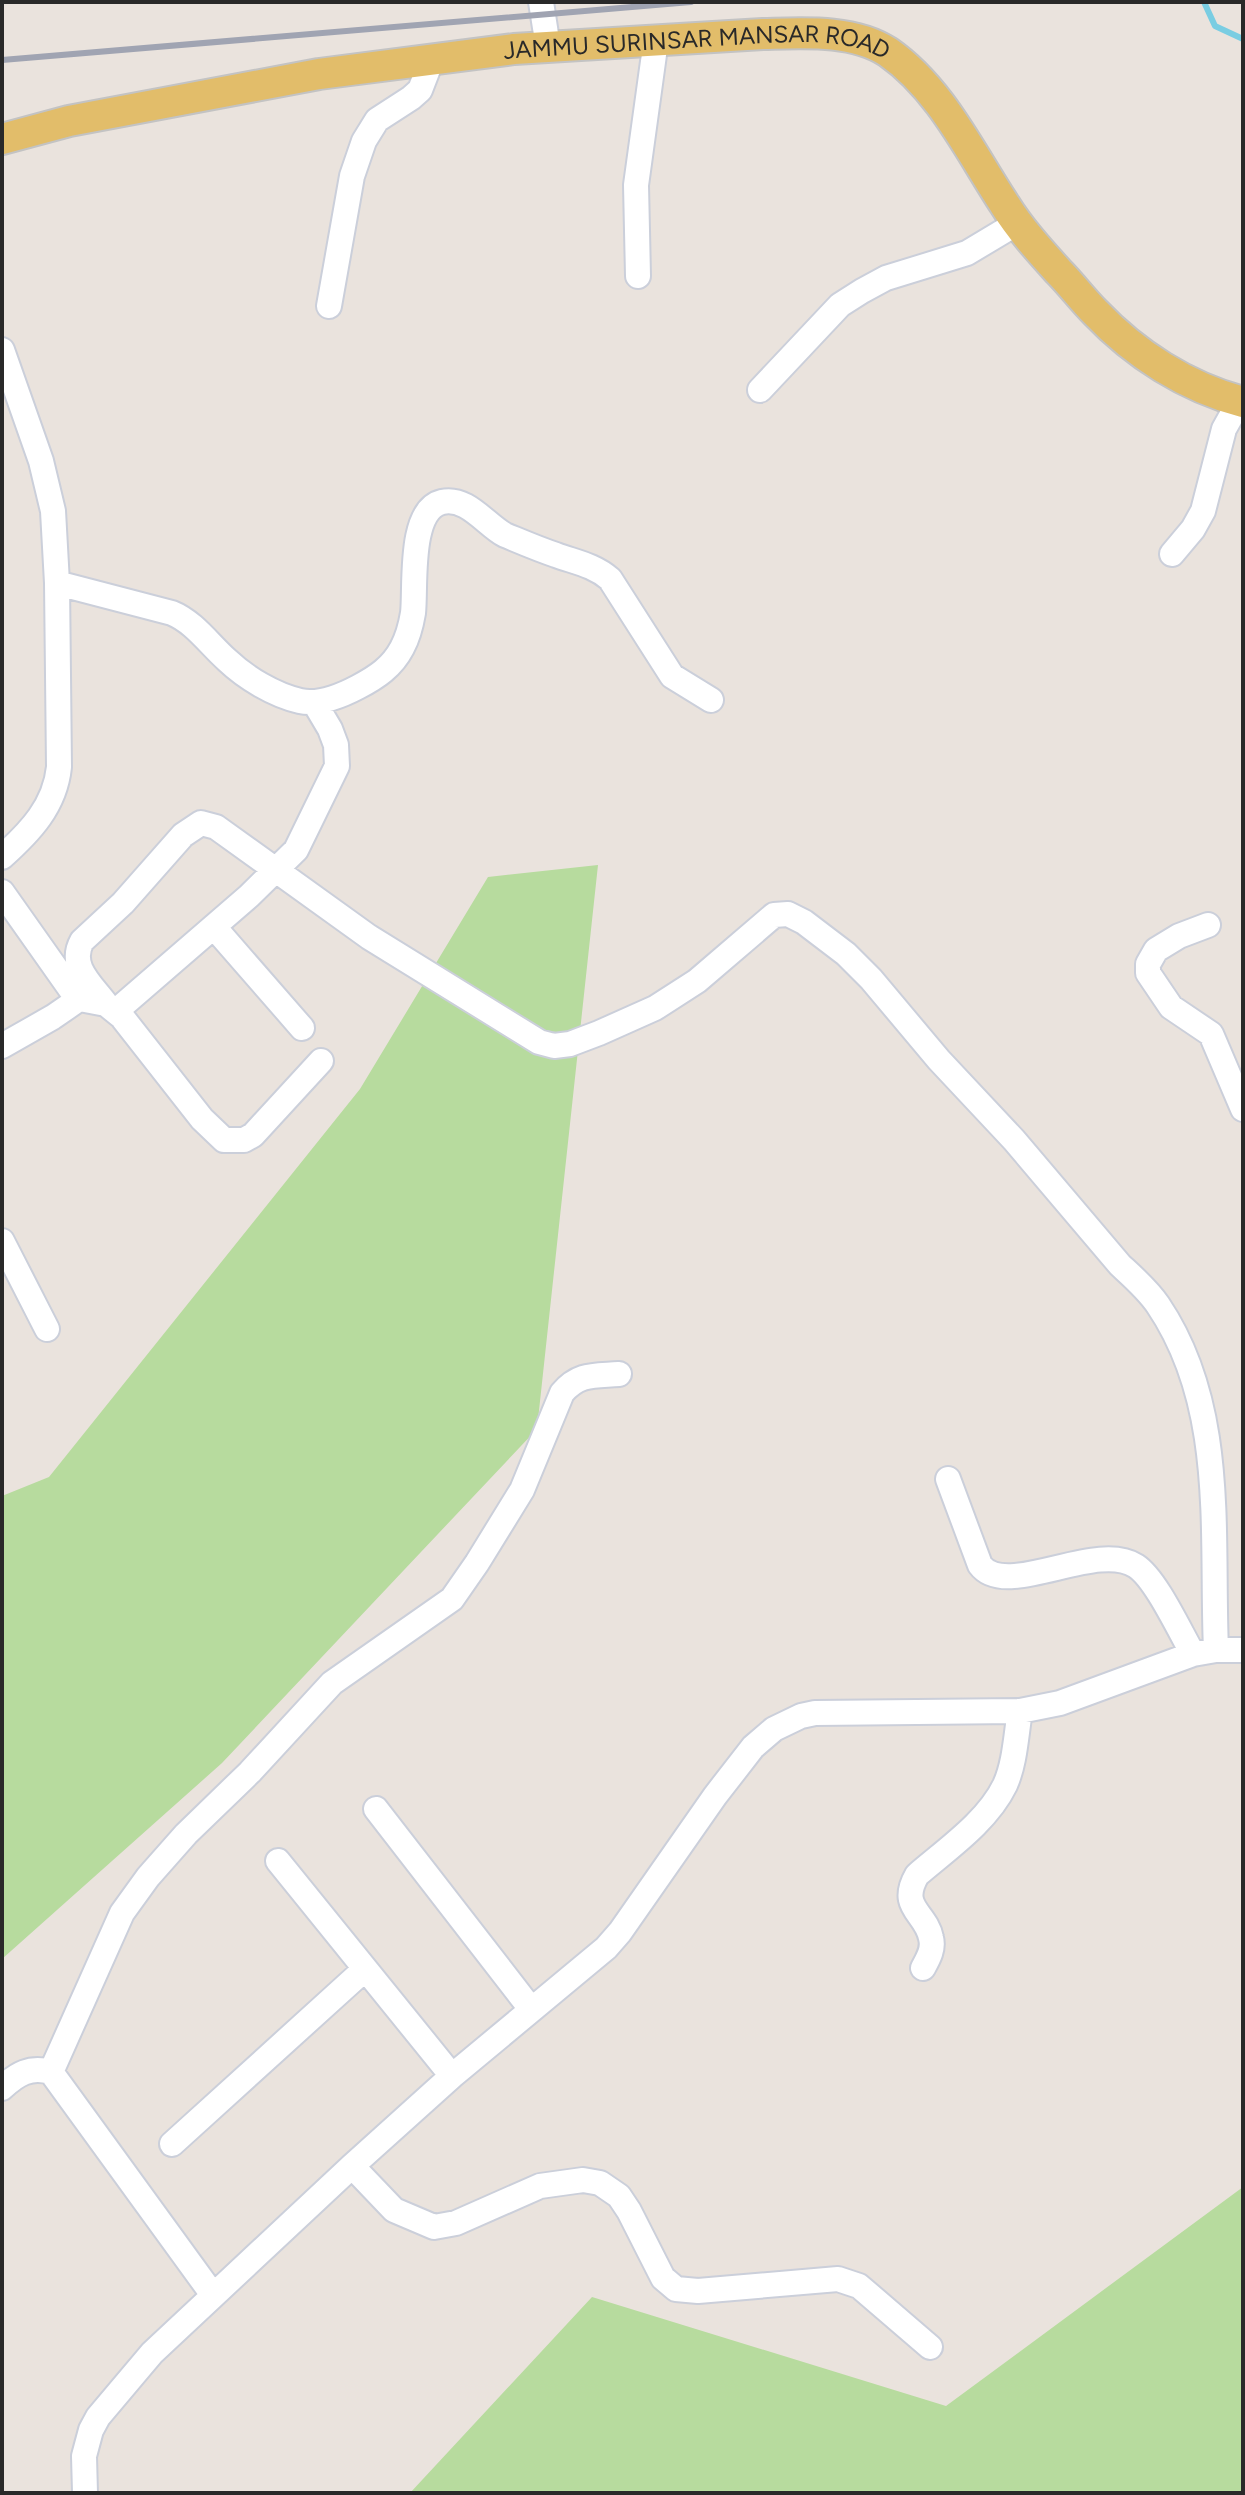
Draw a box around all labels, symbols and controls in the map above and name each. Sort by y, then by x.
street label: JAMMU SURINSAR MANSAR ROAD [501,19,896,65]

